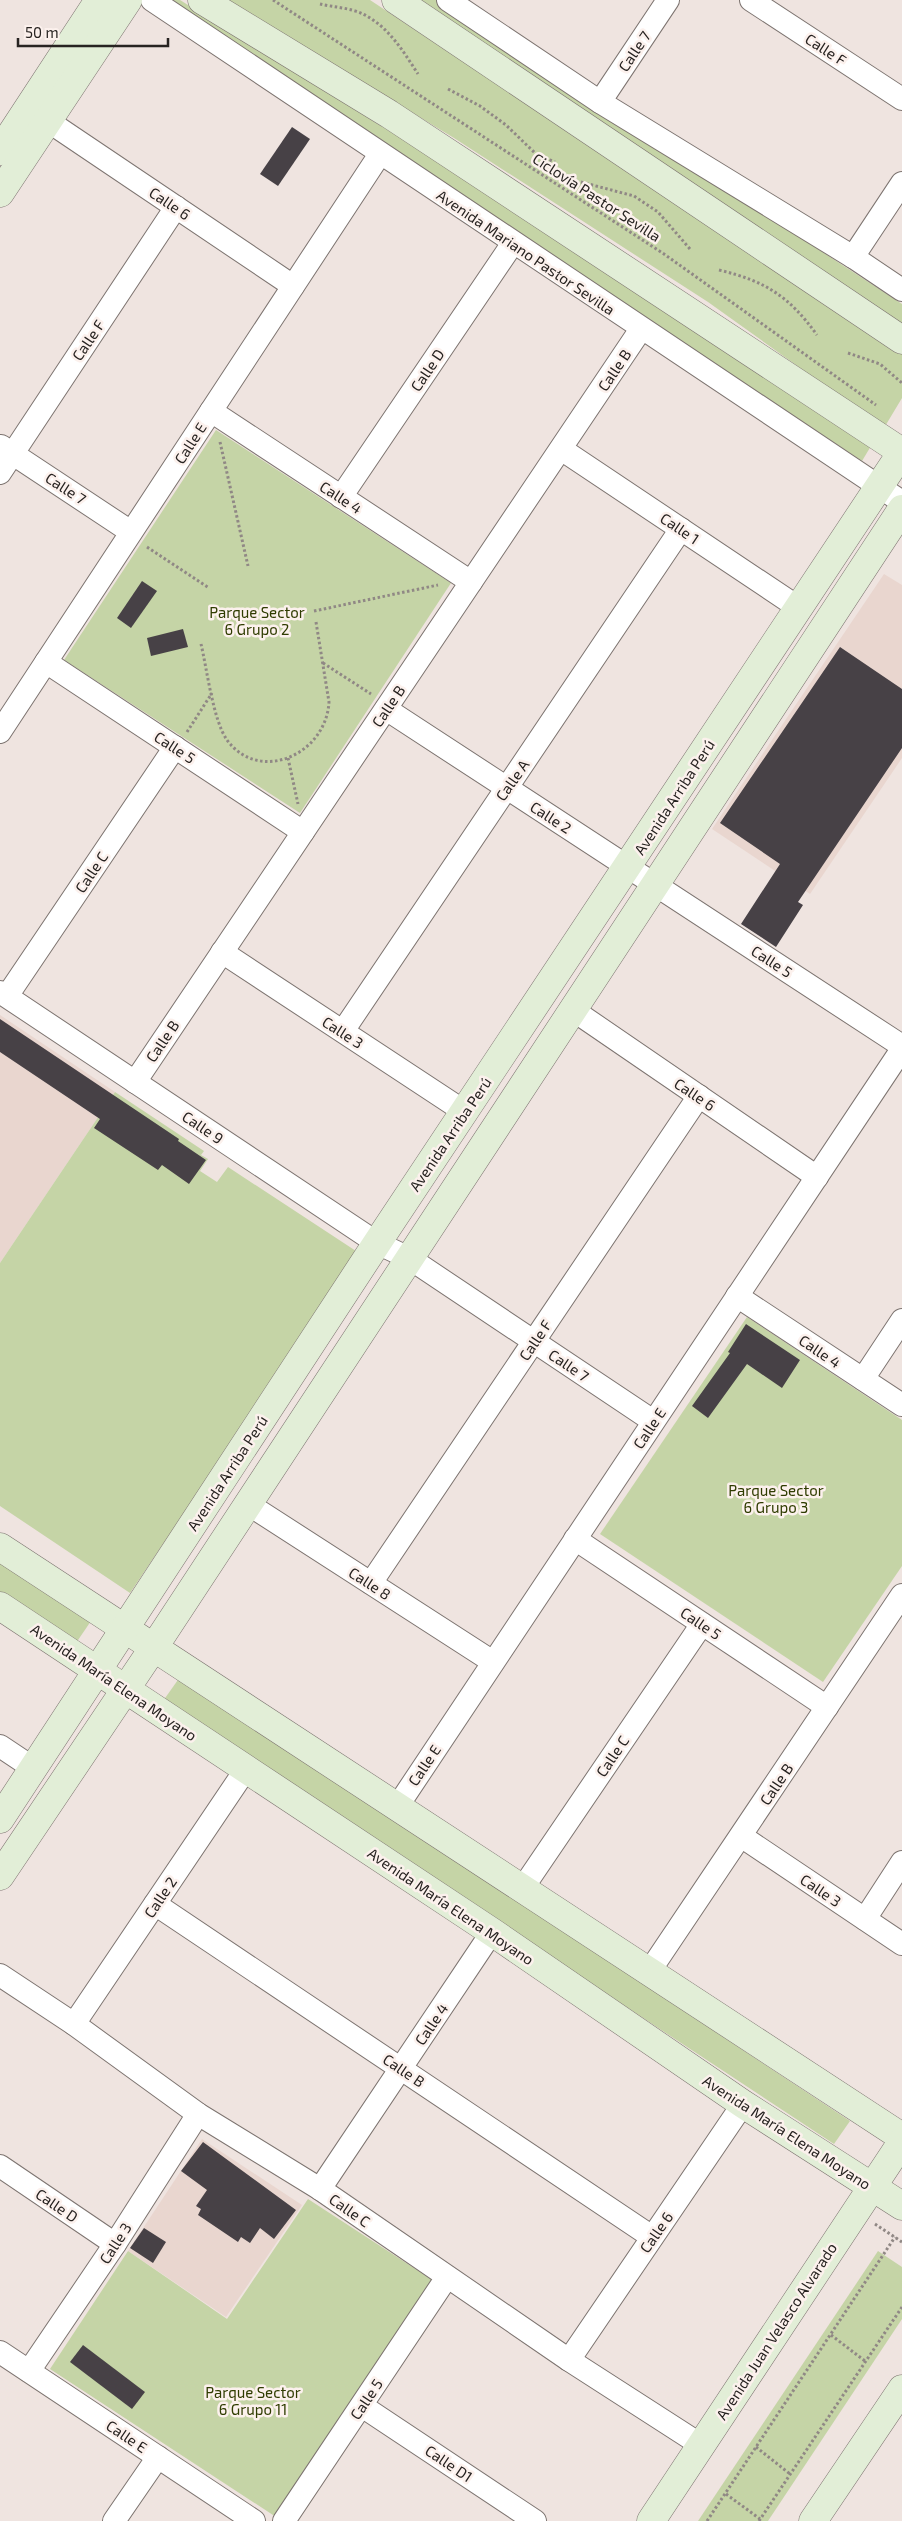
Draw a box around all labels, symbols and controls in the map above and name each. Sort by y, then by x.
scale bar [18,15,168,47]
text: 50 m [25,23,59,41]
street label: Calle 7 [614,27,654,75]
street label: Calle F [802,29,850,69]
street label: Ciclovía Pastor Sevilla [530,149,664,245]
street label: Calle 6 [146,183,194,223]
street label: Avenida Mariano Pastor Sevilla [434,186,618,318]
street label: Calle F [68,316,108,364]
street label: Calle D [406,345,448,395]
street label: Calle B [594,346,634,394]
street label: Calle E [170,419,210,467]
street label: Calle 7 [42,468,90,508]
street label: Calle 4 [317,477,365,517]
street label: Calle 1 [657,508,703,548]
park label: Parque Sector 6 Grupo 2 [209,603,305,638]
street label: Calle B [368,682,408,730]
street label: Calle 5 [151,727,199,767]
street label: Avenida Arriba Perú [630,736,718,858]
street label: Calle A [491,755,533,804]
street label: Calle 2 [527,797,575,837]
street label: Calle C [71,848,111,896]
street label: Calle 5 [748,941,796,981]
street label: Calle 3 [319,1012,367,1052]
street label: Calle B [142,1017,182,1065]
street label: Avenida Arriba Perú [405,1074,495,1194]
street label: Calle 6 [671,1074,719,1114]
street label: Calle 9 [179,1107,227,1147]
street label: Calle F [515,1316,555,1364]
street label: Calle 4 [796,1331,844,1371]
street label: Calle 7 [545,1345,593,1385]
street label: Calle E [629,1404,669,1452]
street label: Avenida Arriba Perú [183,1412,271,1534]
park label: Parque Sector 6 Grupo 3 [728,1481,824,1516]
street label: Calle 8 [346,1563,394,1603]
street label: Calle 5 [677,1603,725,1643]
street label: Avenida María Elena Moyano [28,1620,200,1744]
street label: Calle C [592,1732,632,1780]
street label: Calle E [404,1741,444,1789]
street label: Calle B [756,1760,796,1808]
street label: Avenida María Elena Moyano [365,1844,537,1968]
street label: Calle 3 [797,1870,845,1910]
street label: Calle 2 [140,1873,180,1921]
street label: Calle 4 [411,2000,451,2048]
street label: Calle B [380,2050,428,2090]
street label: Avenida María Elena Moyano [700,2071,874,2193]
street label: Calle D [32,2184,82,2226]
street label: Calle C [326,2190,374,2231]
street label: Calle 6 [636,2208,676,2256]
street label: Calle 3 [95,2219,135,2267]
street label: Avenida Juan Velasco Alvarado [712,2239,840,2423]
street label: Calle 5 [346,2375,386,2423]
park label: Parque Sector 6 Grupo 11 [205,2383,301,2418]
street label: Calle E [103,2416,151,2456]
street label: Calle D1 [422,2441,476,2485]

